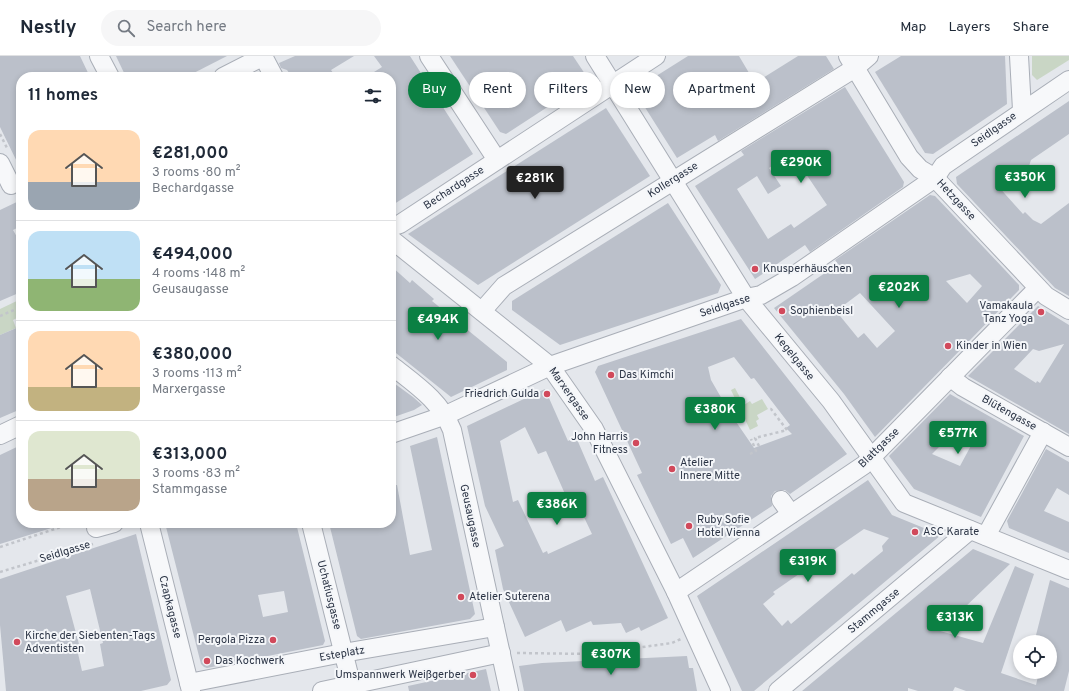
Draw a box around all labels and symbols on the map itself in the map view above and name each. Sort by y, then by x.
street label: Seidlgasse [969,109,1020,151]
pin: €290K [773,150,829,184]
street label: Kollergasse [645,159,701,201]
street label: Bechardgasse [421,163,487,213]
pin: €350K [997,165,1053,199]
pin: €281K [507,166,563,200]
street label: Hetzgasse [933,176,979,224]
place label: Knusperhäuschen [763,262,852,276]
marker: Knusperhäuschen [750,264,760,274]
pin: €202K [871,275,927,309]
street label: Seidlgasse [698,291,752,321]
place label: Vamakaula Tanz Yoga [979,299,1033,326]
place label: Sophienbeisl [790,304,853,318]
marker: Sophienbeisl [777,306,787,316]
pin: €494K [410,307,466,341]
marker: Vamakaula Tanz Yoga [1036,307,1046,317]
street label: Kegelgasse [771,331,817,383]
place label: Kinder in Wien [956,339,1027,353]
marker: Kinder in Wien [943,341,953,351]
street label: Marxergasse [545,365,593,424]
place label: Das Kimchi [619,368,674,382]
marker: Das Kimchi [606,370,616,380]
place label: Friedrich Gulda [464,387,539,401]
marker: Friedrich Gulda [542,389,552,399]
street label: Blütengasse [979,392,1039,434]
pin: €380K [687,397,743,431]
pin: €577K [930,421,986,455]
street label: Blattgasse [855,425,903,471]
place label: John Harris Fitness [571,430,628,457]
marker: John Harris Fitness [631,438,641,448]
place label: Atelier Innere Mitte [680,456,740,483]
marker: Atelier Innere Mitte [667,464,677,474]
street label: Geusaugasse [456,483,484,549]
pin: €386K [529,492,585,526]
place label: Ruby Sofie Hotel Vienna [697,513,760,540]
marker: Ruby Sofie Hotel Vienna [684,521,694,531]
place label: ASC Karate [923,525,979,539]
marker: ASC Karate [910,527,920,537]
street label: Seidlgasse [38,538,92,566]
pin: €319K [780,549,836,583]
street label: Uchatiusgasse [314,559,344,631]
street label: Czapkagasse [155,574,185,640]
street label: Stammgasse [845,585,903,637]
place label: Atelier Suterena [469,590,550,604]
marker: Atelier Suterena [456,592,466,602]
pin: €313K [927,605,983,639]
place label: Kirche der Siebenten-Tags Adventisten [25,629,155,656]
place label: Pergola Pizza [198,633,265,647]
marker: Pergola Pizza [268,635,278,645]
marker: Kirche der Siebenten-Tags Adventisten [12,637,22,647]
pin: €307K [583,642,639,676]
street label: Esteplatz [318,643,366,665]
place label: Das Kochwerk [215,654,285,668]
marker: Das Kochwerk [202,656,212,666]
place label: Umspannwerk Weißgerber [335,668,466,682]
marker: Umspannwerk Weißgerber [468,670,478,680]

